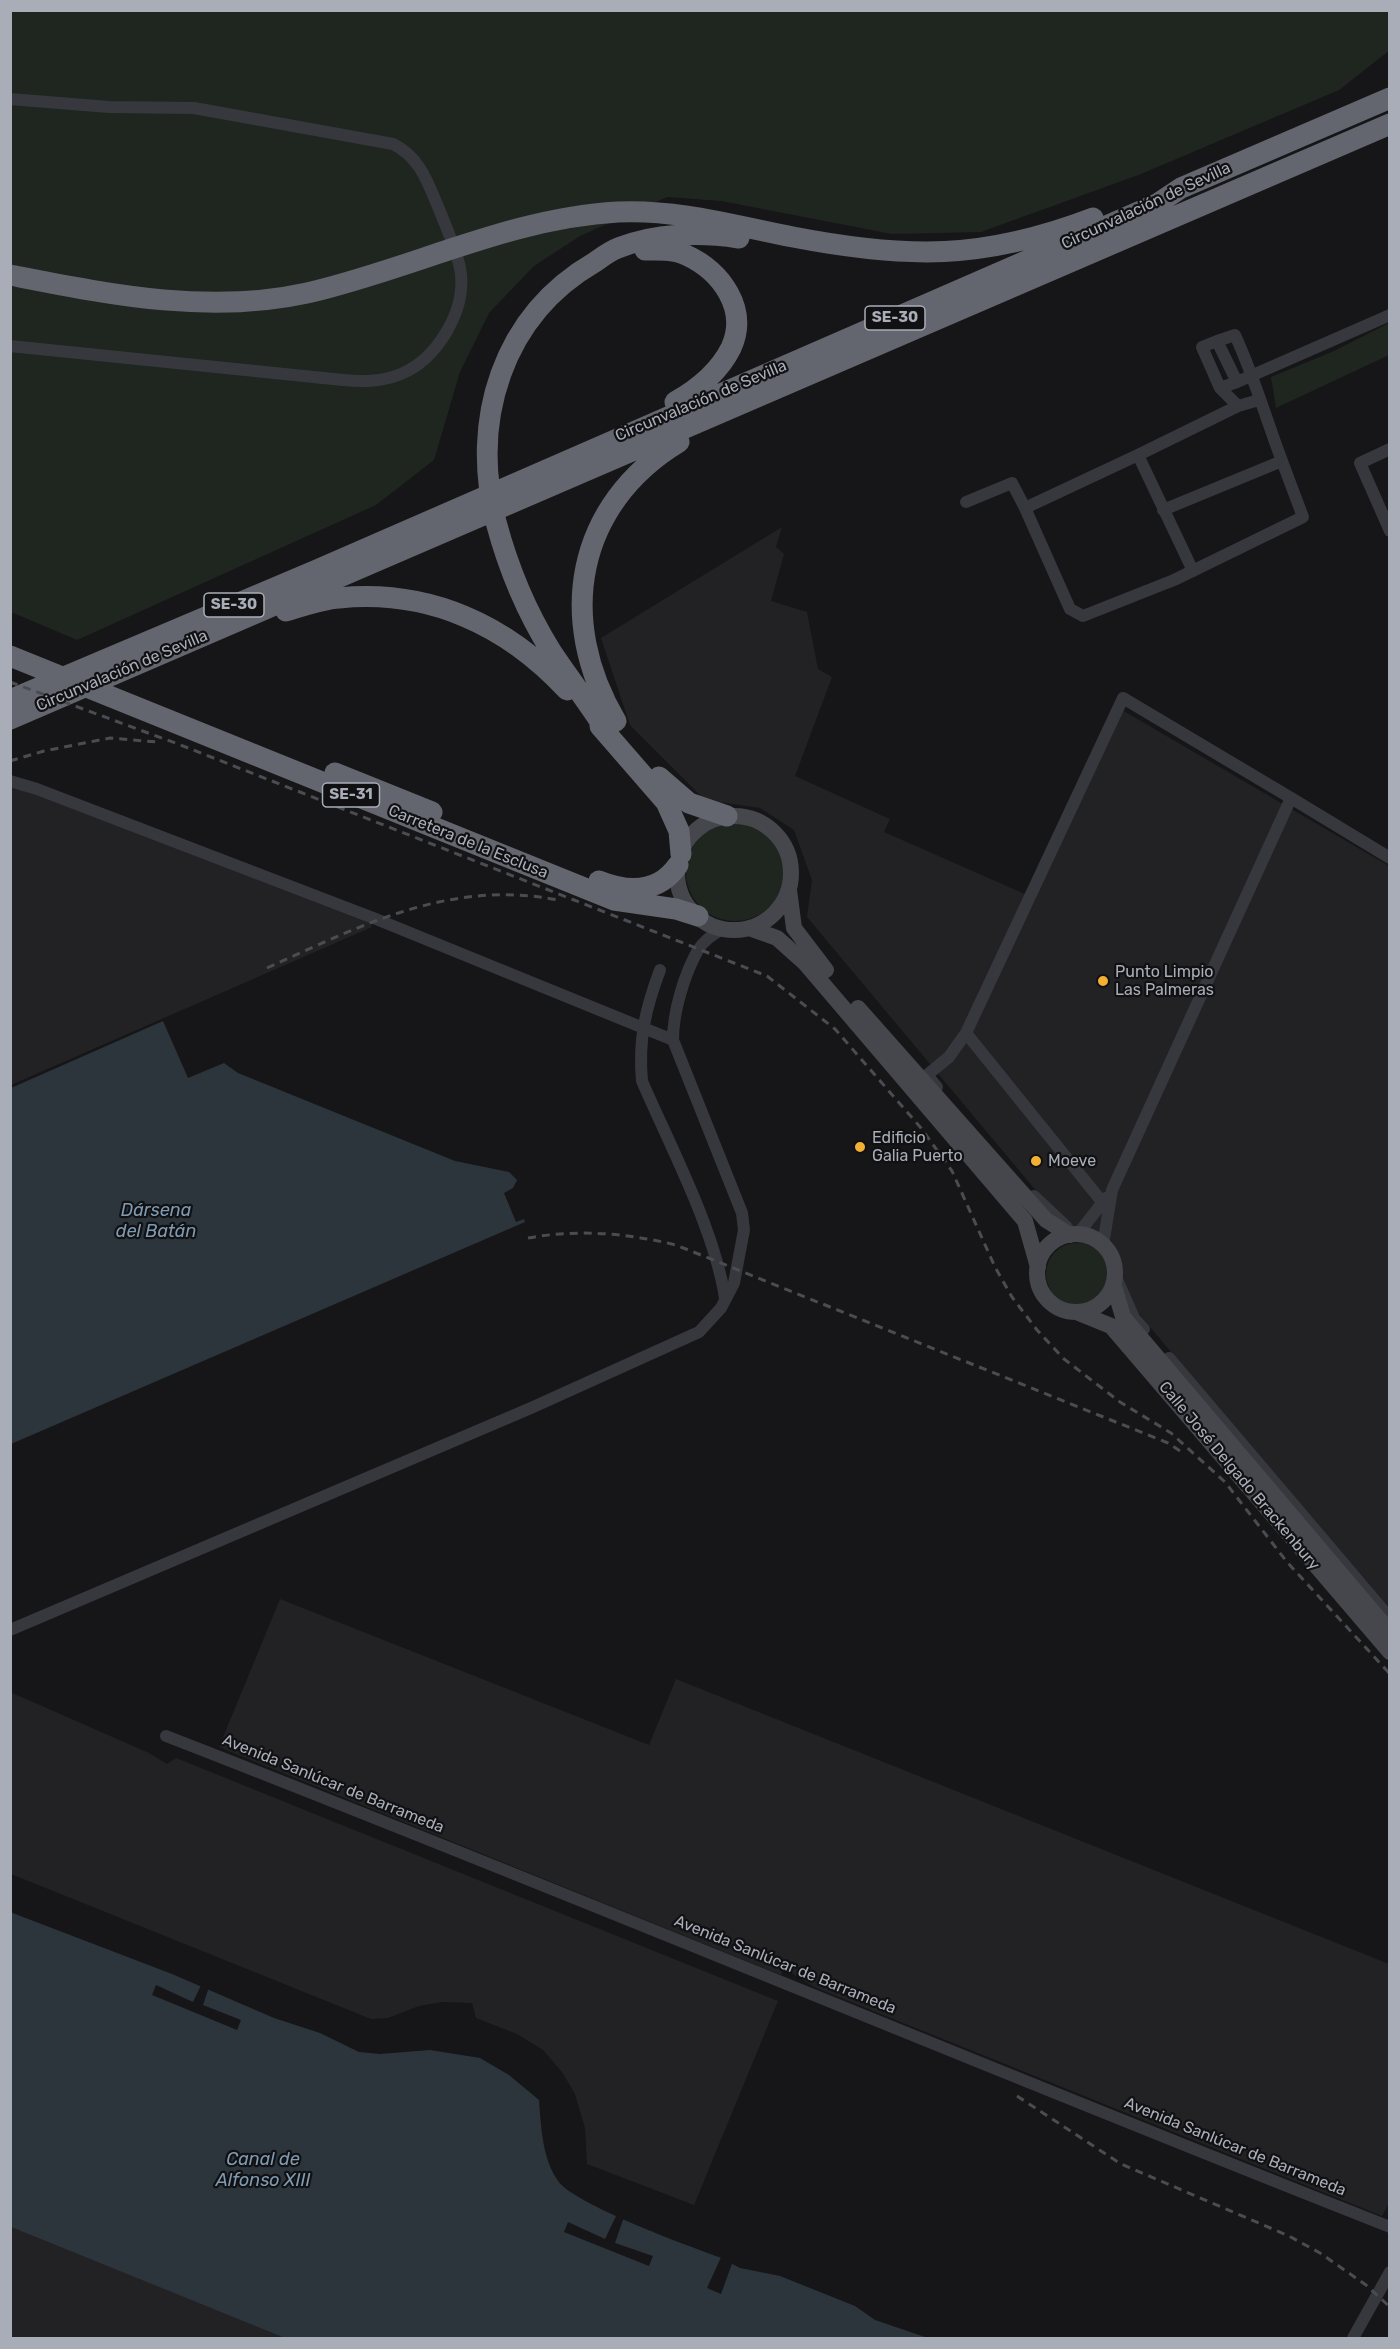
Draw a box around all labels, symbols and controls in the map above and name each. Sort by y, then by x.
street label: Circunvalación de Sevilla [1058,158,1234,254]
road number: SE-30 [865,306,925,330]
street label: Circunvalación de Sevilla [612,356,790,446]
road number: SE-30 [204,593,264,617]
street label: Circunvalación de Sevilla [33,626,211,716]
road number: SE-31 [322,783,380,807]
street label: Carretera de la Esclusa [385,801,551,883]
place label: Punto Limpio Las Palmeras [1115,962,1214,1000]
marker: Punto Limpio Las Palmeras [1096,974,1110,988]
place label: Edificio Galia Puerto [872,1128,963,1166]
marker: Edificio Galia Puerto [853,1140,867,1154]
place label: Moeve [1048,1151,1096,1171]
marker: Moeve [1029,1154,1043,1168]
water label: Dársena del Batán [116,1200,196,1242]
street label: Calle José Delgado Brackenbury [1154,1378,1324,1574]
street label: Avenida Sanlúcar de Barrameda [219,1731,447,1837]
street label: Avenida Sanlúcar de Barrameda [671,1912,899,2018]
street label: Avenida Sanlúcar de Barrameda [1121,2094,1349,2200]
water label: Canal de Alfonso XIII [216,2149,310,2192]

